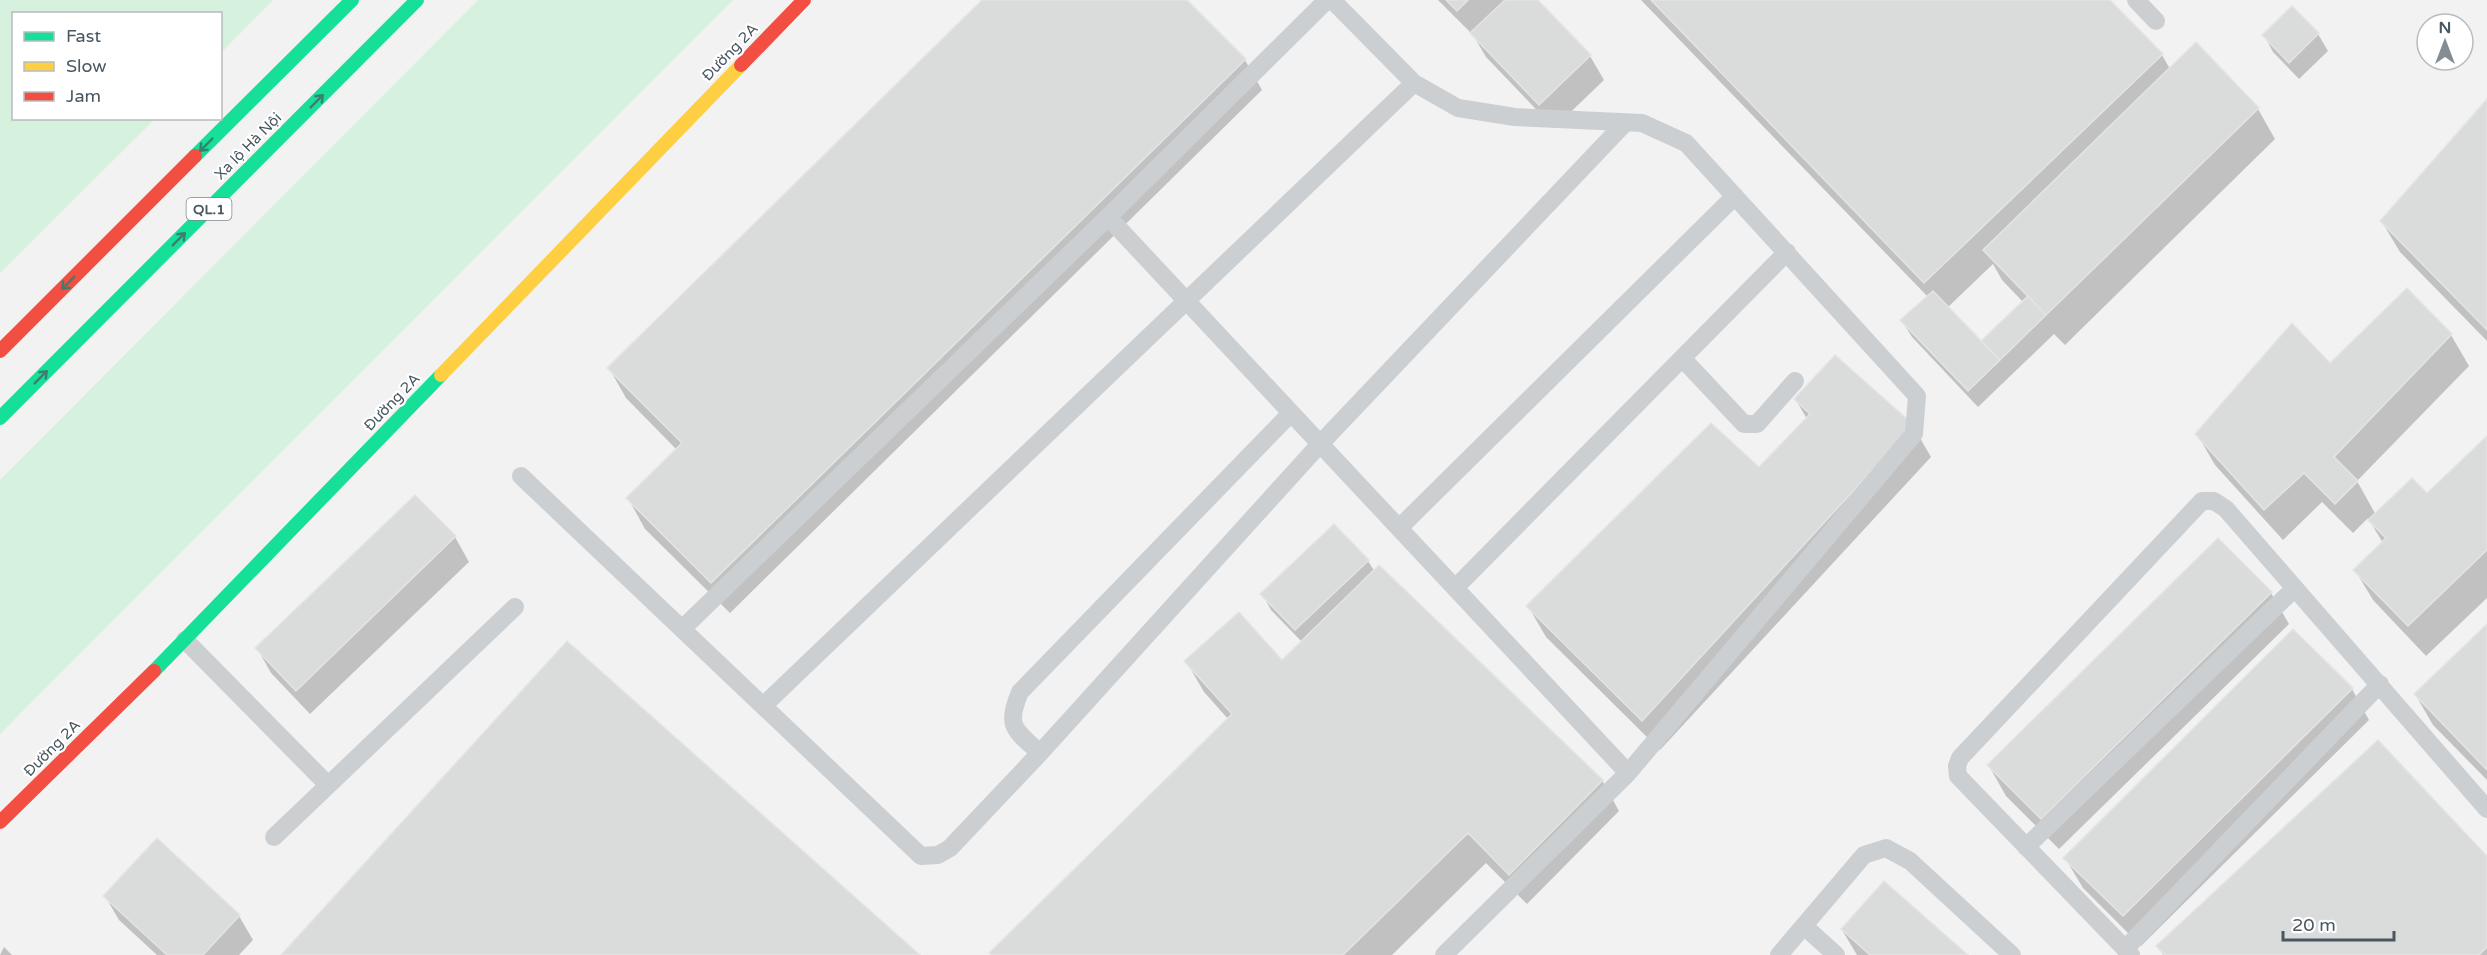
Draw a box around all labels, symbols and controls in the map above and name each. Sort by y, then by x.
legend [12,12,222,120]
north arrow [2415,12,2475,72]
text: N [2439,18,2451,38]
street label: Đường 2A [698,20,762,84]
text: Fast [66,25,101,47]
text: Slow [66,55,107,77]
text: Jam [66,85,101,107]
one-way arrow [309,93,324,108]
street label: Xa lộ Hà Nội [211,109,285,183]
one-way arrow [199,138,213,153]
road number: QL.1 [186,198,232,220]
one-way arrow [172,231,186,246]
one-way arrow [61,275,75,290]
one-way arrow [34,369,49,384]
street label: Đường 2A [360,370,424,434]
street label: Đường 2A [20,716,84,780]
scale bar [2283,904,2394,942]
text: 20 m [2292,914,2336,936]

